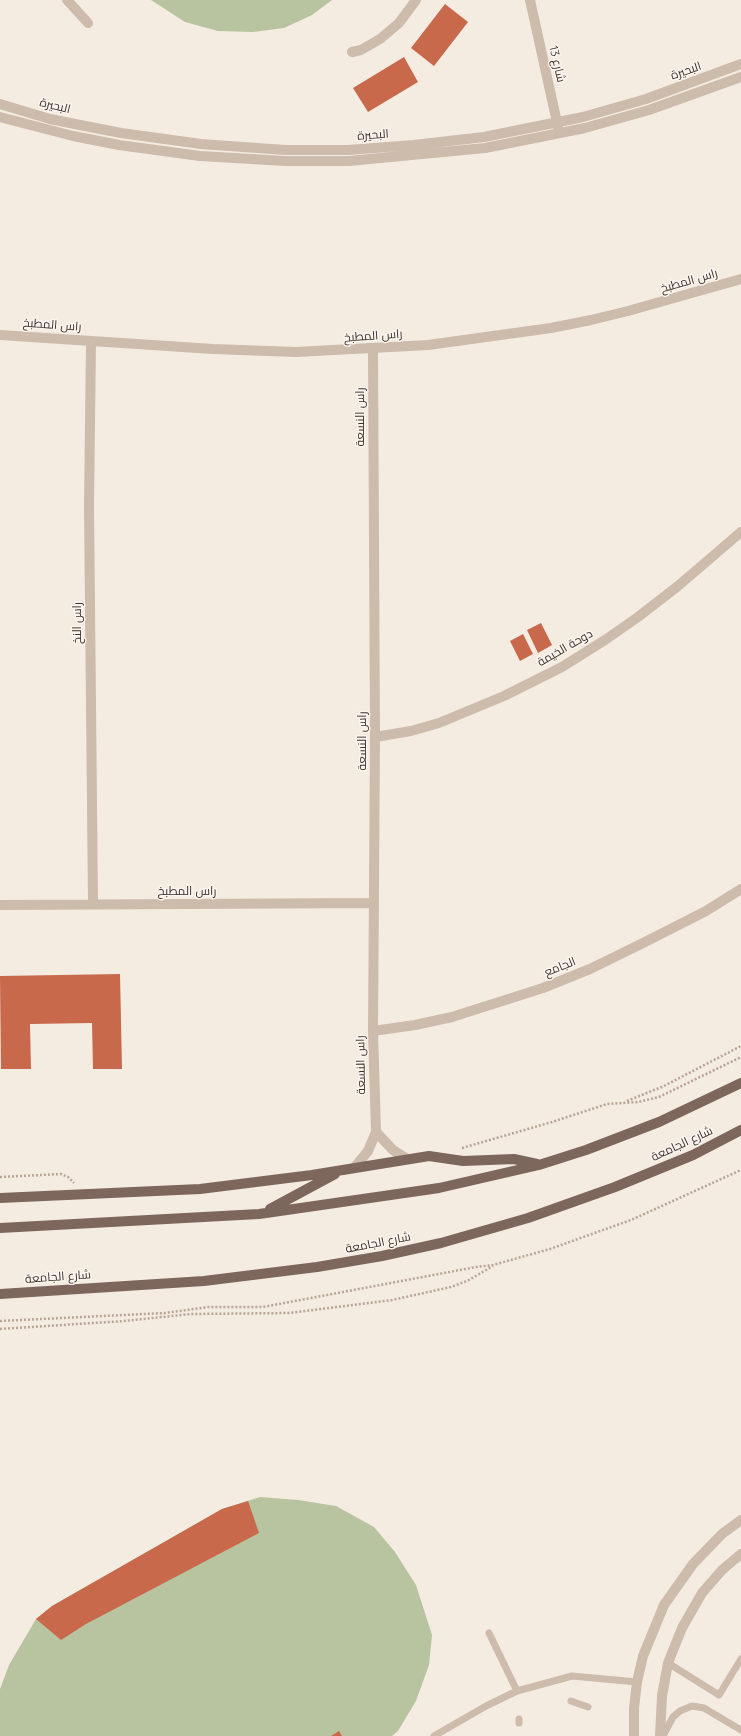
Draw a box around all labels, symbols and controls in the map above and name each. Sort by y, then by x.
street label: شارع 13 [546,44,568,84]
street label: البحيرة [669,59,703,83]
street label: البحيرة [38,95,72,117]
street label: البحيرة [357,127,389,143]
street label: راس المطبخ [659,266,719,296]
street label: راس المطبخ [22,316,82,334]
street label: راس المطبخ [343,327,403,345]
street label: راس النسعة [353,387,367,447]
street label: راس النخ [70,602,84,644]
street label: دوحة الخيمة [535,626,595,670]
street label: راس النسعة [355,711,369,771]
street label: راس المطبخ [158,884,216,898]
street label: الجامع [542,954,578,980]
street label: راس النسعة [353,1035,369,1095]
street label: شارع الجامعة [649,1124,715,1164]
street label: شارع الجامعة [344,1230,412,1256]
street label: شارع الجامعة [25,1268,91,1286]

